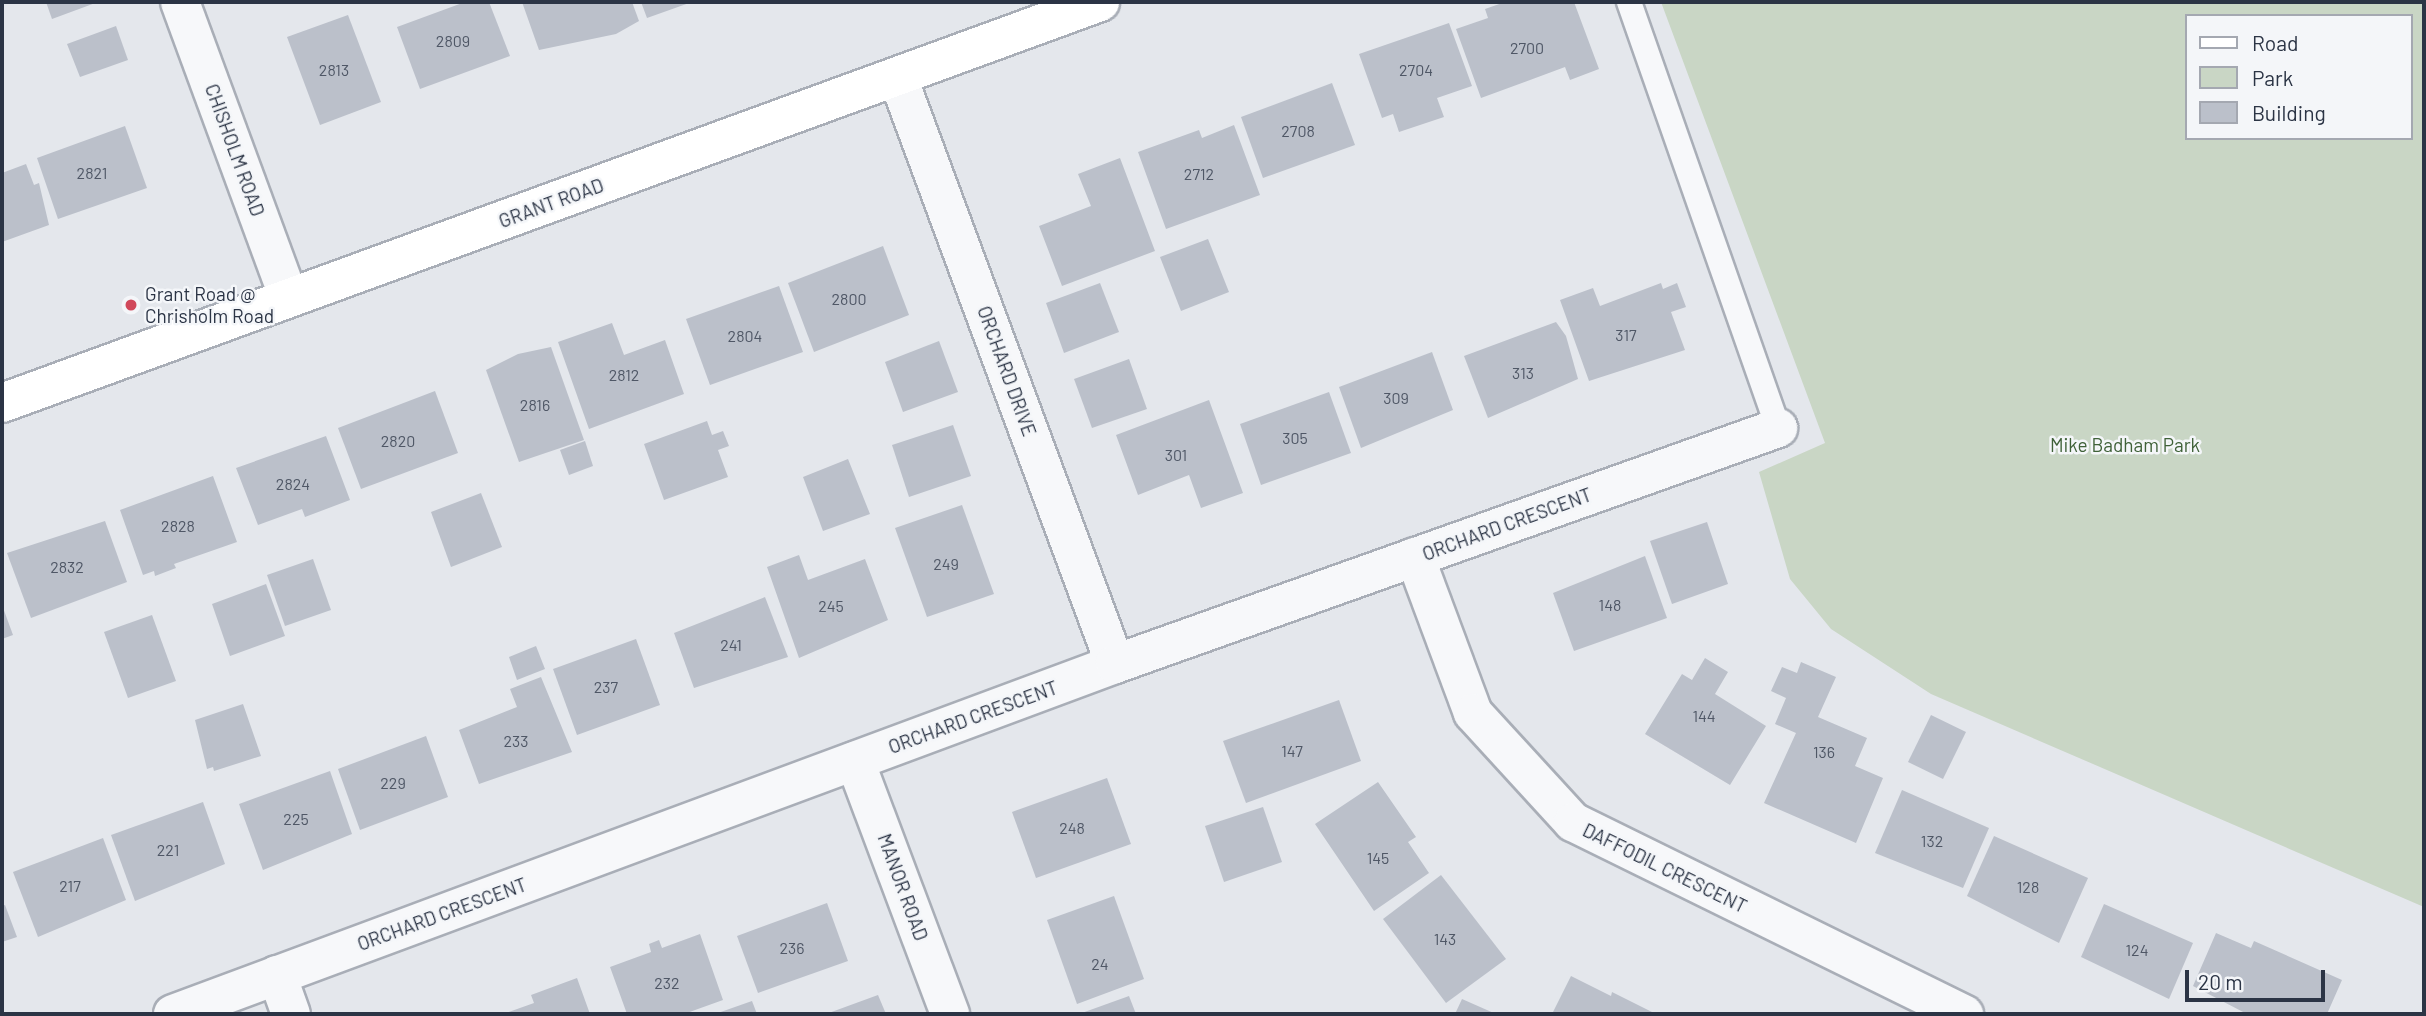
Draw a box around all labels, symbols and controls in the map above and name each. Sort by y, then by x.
legend [2184,14,2412,140]
text: Road [2252,30,2298,55]
house number: 2809 [436,31,470,51]
house number: 2700 [1510,38,1544,58]
house number: 2813 [319,60,349,80]
house number: 2704 [1399,60,1433,80]
text: Park [2252,65,2293,90]
street label: CHISHOLM ROAD [201,81,269,219]
text: Building [2252,100,2326,125]
house number: 2708 [1281,121,1315,141]
house number: 2821 [77,163,107,183]
house number: 2712 [1184,164,1214,184]
street label: GRANT ROAD [496,174,606,232]
place label: Grant Road @ Chrisholm Road [145,283,274,327]
house number: 2800 [832,289,866,309]
marker: Grant Road @ Chrisholm Road [123,297,139,313]
street label: ORCHARD DRIVE [973,303,1041,439]
house number: 317 [1615,325,1637,345]
house number: 2804 [728,326,762,346]
house number: 313 [1512,363,1534,383]
house number: 2812 [609,365,639,385]
house number: 309 [1383,388,1409,408]
house number: 2816 [520,395,550,415]
house number: 305 [1282,428,1308,448]
house number: 2820 [381,431,415,451]
park label: Mike Badham Park [2050,434,2200,456]
house number: 301 [1165,445,1187,465]
house number: 2824 [276,474,310,494]
street label: ORCHARD CRESCENT [1419,483,1595,565]
house number: 2828 [161,516,195,536]
house number: 249 [933,554,959,574]
house number: 2832 [50,557,84,577]
house number: 148 [1599,595,1621,615]
house number: 245 [818,596,844,616]
house number: 241 [720,635,742,655]
street label: ORCHARD CRESCENT [885,676,1061,758]
house number: 237 [594,677,618,697]
house number: 144 [1692,706,1716,726]
house number: 233 [504,731,528,751]
house number: 147 [1281,741,1303,761]
house number: 136 [1813,742,1835,762]
house number: 229 [380,773,406,793]
house number: 225 [283,809,309,829]
house number: 248 [1059,818,1085,838]
street label: DAFFODIL CRESCENT [1579,818,1751,918]
street label: MANOR ROAD [873,831,933,943]
house number: 132 [1921,831,1943,851]
house number: 221 [157,840,179,860]
house number: 145 [1367,848,1389,868]
street label: ORCHARD CRESCENT [354,873,530,955]
house number: 217 [59,876,81,896]
house number: 128 [2017,877,2039,897]
house number: 143 [1434,929,1456,949]
house number: 236 [780,938,804,958]
house number: 124 [2126,940,2148,960]
house number: 24 [1091,954,1109,974]
scale bar [2188,956,2328,1000]
text: 20 m [2198,969,2243,994]
house number: 232 [654,973,680,993]

